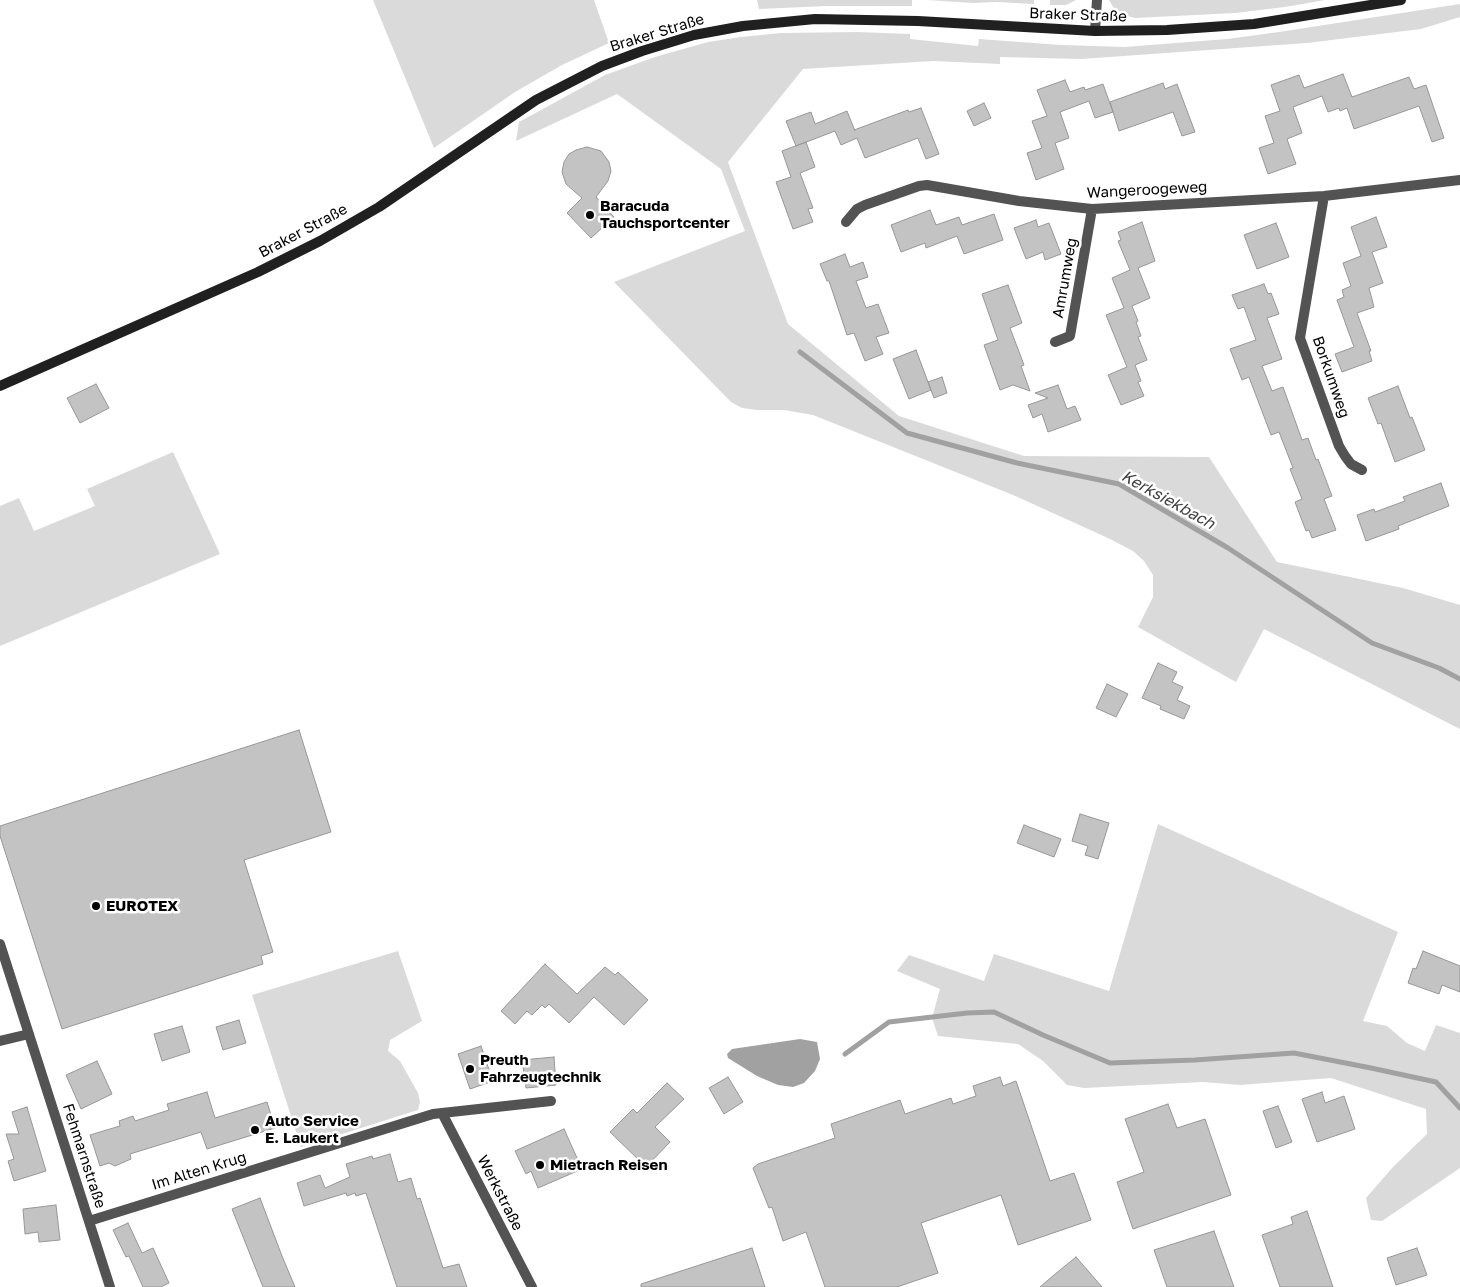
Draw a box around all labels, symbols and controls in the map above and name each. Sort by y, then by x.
street label: Braker Straße [1029,4,1127,26]
street label: Braker Straße [608,10,706,56]
street label: Wangeroogeweg [1086,178,1208,202]
place label: Baracuda Tauchsportcenter [600,197,730,232]
street label: Braker Straße [256,200,350,262]
marker: Baracuda Tauchsportcenter [584,209,596,221]
street label: Amrumweg [1049,236,1081,320]
street label: Borkumweg [1309,334,1353,420]
water label: Kerksiekbach [1118,466,1218,534]
place label: EUROTEX [106,897,178,915]
marker: EUROTEX [90,900,102,912]
place label: Preuth Fahrzeugtechnik [480,1051,601,1086]
marker: Preuth Fahrzeugtechnik [464,1063,476,1075]
street label: Fehmarnstraße [59,1101,109,1211]
place label: Auto Service E. Laukert [265,1112,359,1147]
marker: Auto Service E. Laukert [249,1124,261,1136]
street label: Im Alten Krug [149,1148,249,1194]
street label: Werkstraße [473,1152,527,1234]
place label: Mietrach Reisen [550,1156,667,1174]
marker: Mietrach Reisen [534,1159,546,1171]

